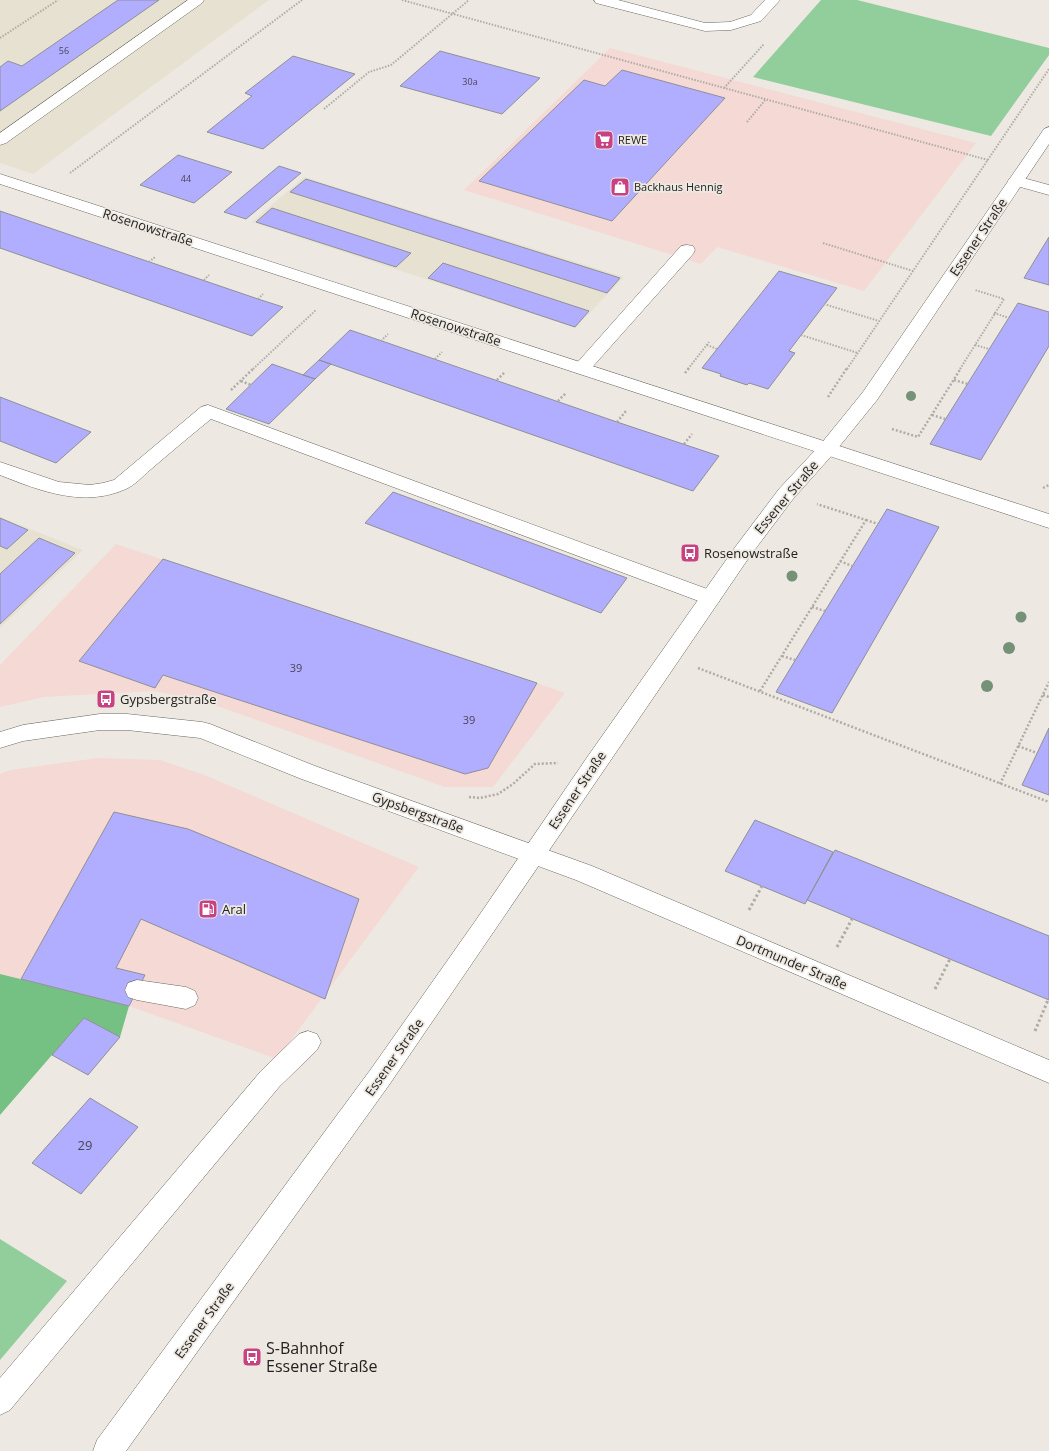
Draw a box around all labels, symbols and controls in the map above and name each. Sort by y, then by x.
house number: 56 [59,44,69,57]
house number: 30a [462,75,478,88]
supermarket icon: REWE [593,129,615,151]
place label: REWE [618,132,647,147]
house number: 44 [181,172,191,185]
shop icon: Backhaus Hennig [609,176,631,198]
place label: Backhaus Hennig [634,179,723,194]
street label: Essener Straße [945,194,1011,280]
street label: Rosenowstraße [101,204,195,250]
street label: Rosenowstraße [409,304,503,350]
street label: Essener Straße [750,457,822,537]
bus stop icon: Rosenowstraße [679,542,701,564]
place label: Rosenowstraße [704,544,798,562]
house number: 39 [290,660,302,675]
bus stop icon: Gypsbergstraße [95,688,117,710]
place label: Gypsbergstraße [120,690,217,708]
house number: 39 [463,712,475,727]
street label: Essener Straße [544,747,610,833]
street label: Gypsbergstraße [370,787,466,837]
fuel station icon: Aral [197,898,219,920]
place label: Aral [222,900,246,918]
street label: Dortmunder Straße [734,931,850,993]
street label: Essener Straße [361,1015,427,1099]
house number: 29 [78,1136,92,1154]
street label: Essener Straße [170,1278,238,1362]
place label: S-Bahnhof Essener Straße [266,1337,377,1377]
bus stop icon: S-Bahnhof Essener Straße [241,1346,263,1368]

